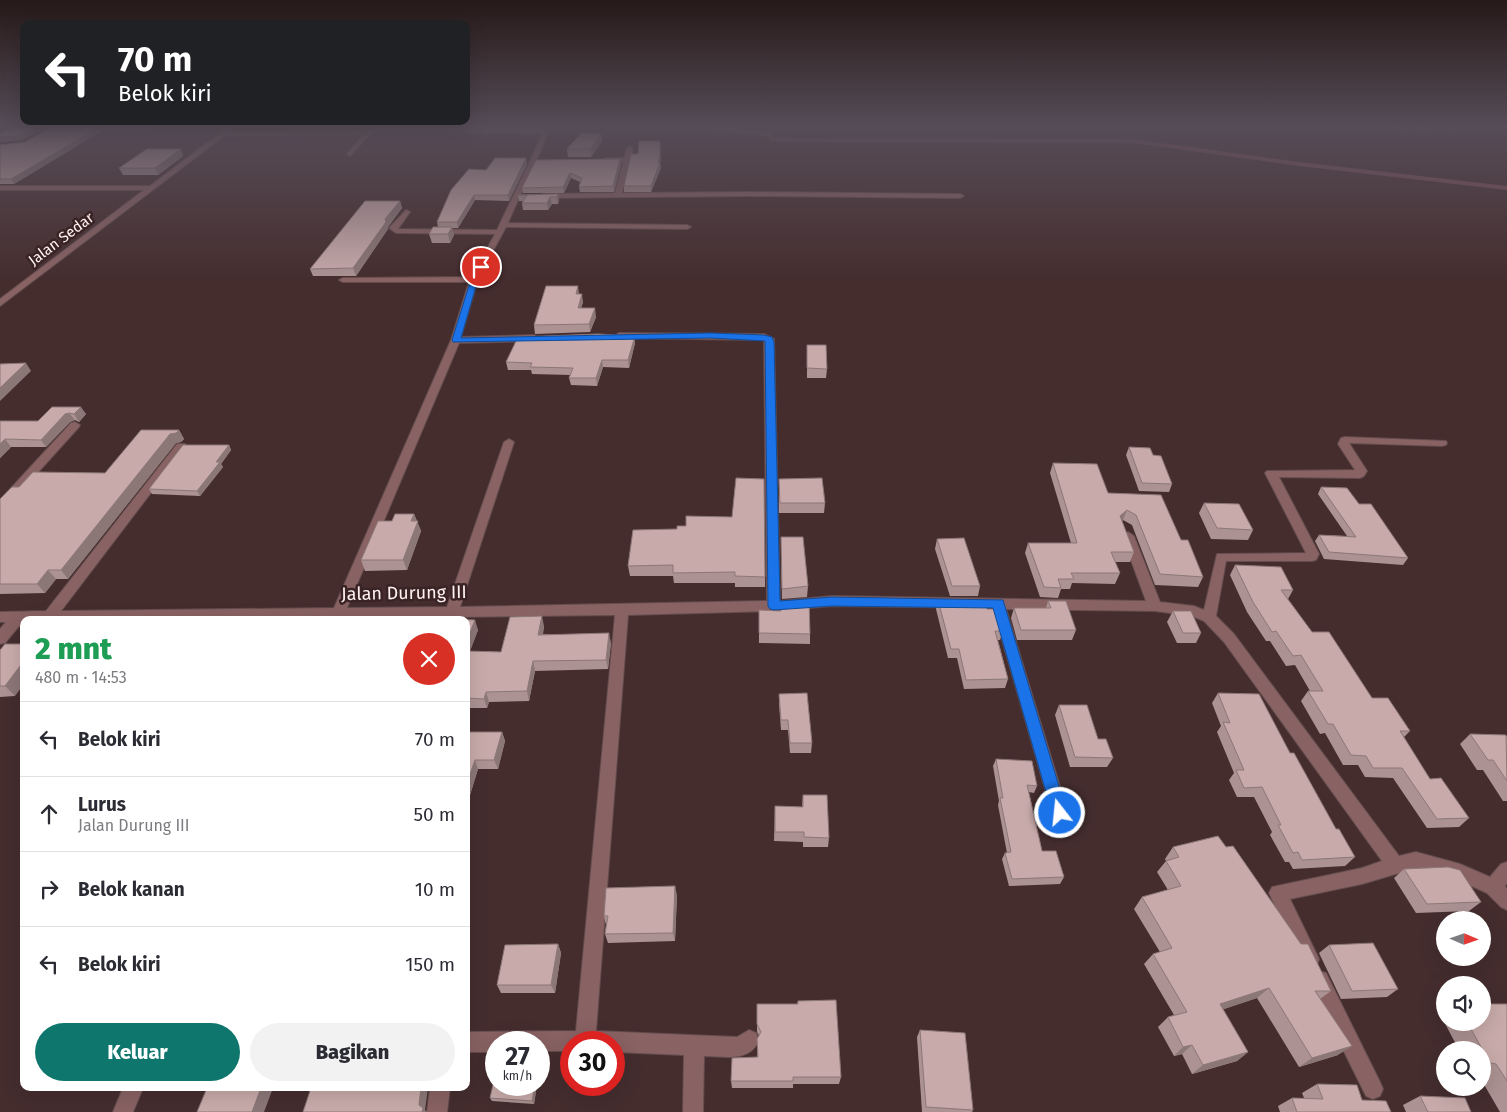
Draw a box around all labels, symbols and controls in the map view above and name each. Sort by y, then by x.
text: 70 m [118,38,192,80]
icon: left [35,40,100,105]
text: Belok kiri [118,80,212,107]
street label: Jalan Sedar [25,208,97,269]
pin [460,246,502,288]
icon: arrive [467,253,495,281]
street label: Jalan Durung III [341,581,467,605]
text: 2 mnt [35,631,112,667]
button: close [403,633,455,685]
text: 480 m · 14:53 [35,668,127,687]
icon: left [35,725,63,753]
text: Belok kiri [78,728,161,751]
text: 70 m [415,728,455,751]
position arrow [1033,786,1085,838]
text: Lurus [78,793,126,816]
icon: ahead [35,800,63,828]
text: 50 m [414,803,455,826]
text: Jalan Durung III [78,816,190,835]
icon: right [35,875,63,903]
text: Belok kanan [78,878,185,901]
text: 10 m [415,878,455,901]
north arrow [1436,911,1491,966]
map controls [1436,911,1491,1096]
icon: left [35,950,63,978]
text: Belok kiri [78,953,161,976]
text: 150 m [405,953,455,976]
button: sound [1436,976,1491,1031]
button: Keluar [35,1023,240,1081]
button: Bagikan [250,1023,455,1081]
speed limit sign: 30 [560,1031,625,1096]
button: search [1436,1041,1491,1096]
text: 27 [505,1042,530,1072]
text: km/h [503,1069,532,1083]

